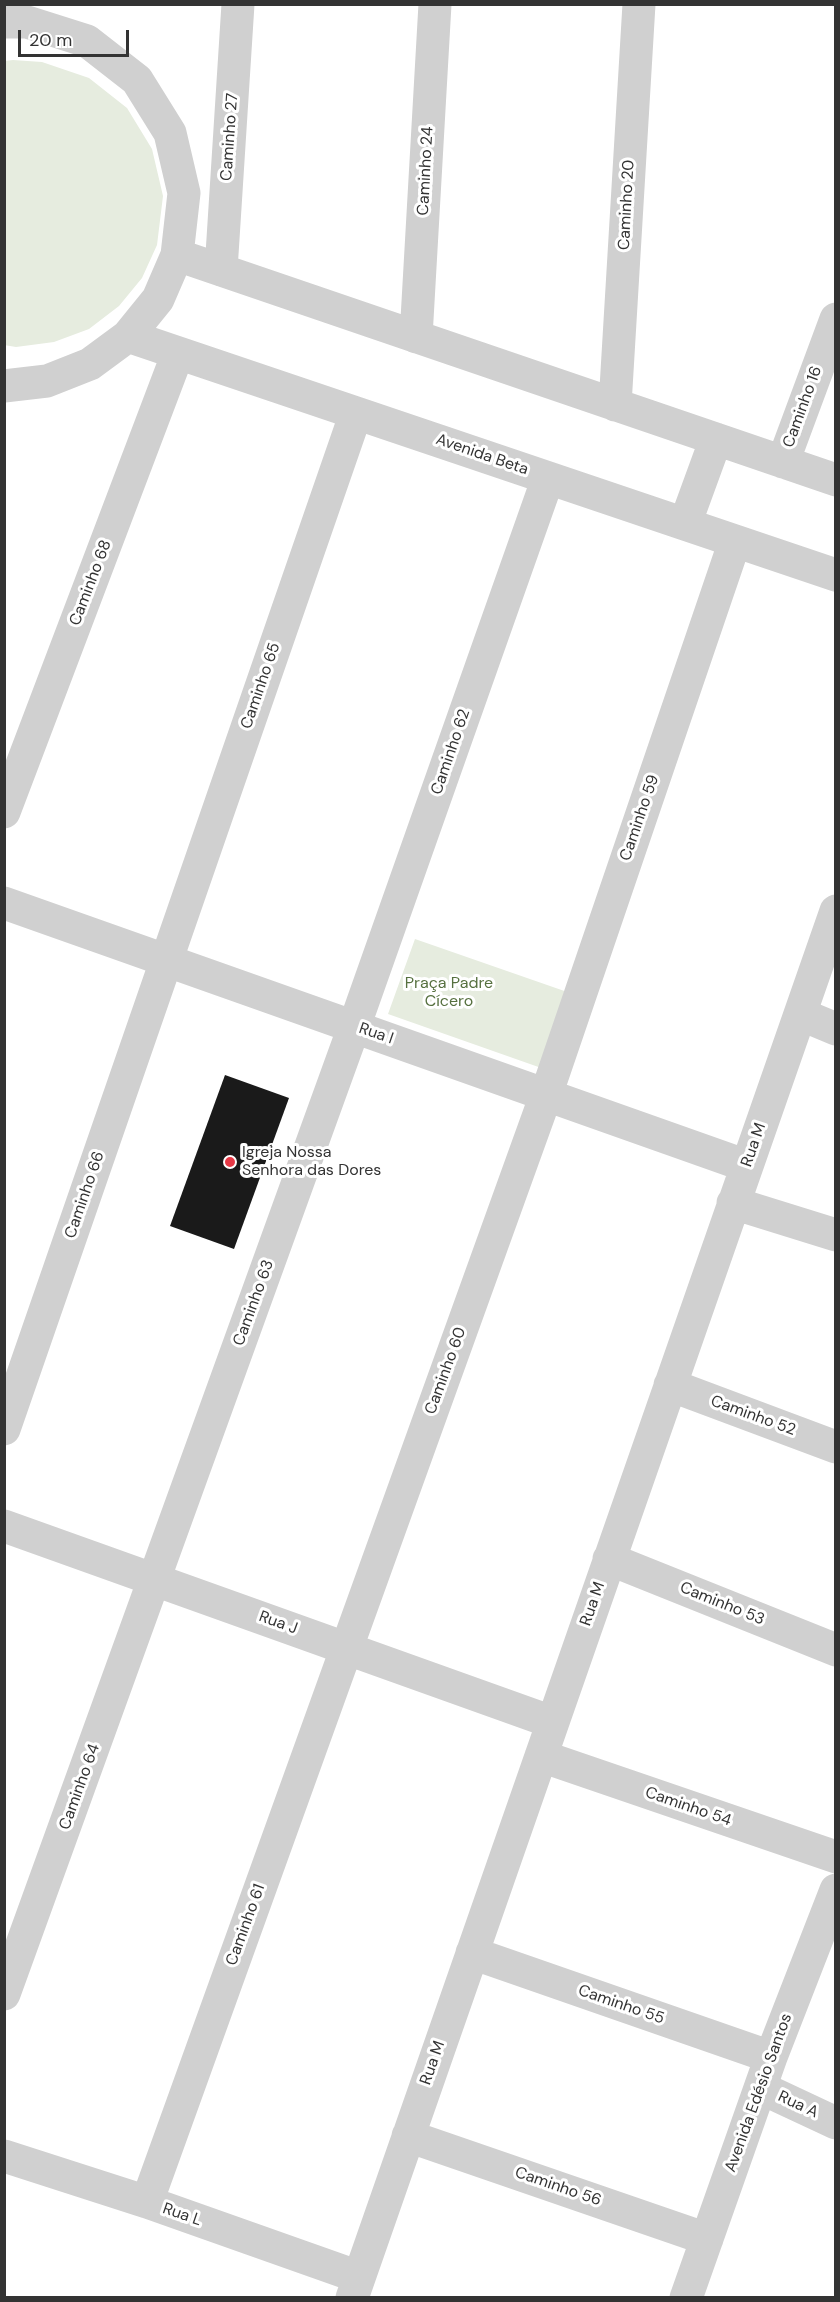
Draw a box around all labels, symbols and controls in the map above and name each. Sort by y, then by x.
scale bar [21,18,132,56]
text: 20 m [29,28,72,52]
street label: Caminho 27 [217,92,243,182]
street label: Caminho 24 [414,126,438,216]
street label: Caminho 20 [615,159,639,251]
street label: Caminho 16 [779,364,827,450]
street label: Avenida Beta [433,430,531,480]
street label: Caminho 68 [66,537,116,629]
street label: Caminho 65 [237,640,285,732]
street label: Caminho 62 [427,707,475,797]
street label: Caminho 59 [616,772,664,864]
park label: Praça Padre Cícero [405,974,493,1012]
street label: Rua I [356,1019,396,1049]
street label: Rua M [738,1121,770,1169]
place label: Igreja Nossa Senhora das Dores [242,1143,381,1181]
street label: Caminho 66 [61,1149,109,1241]
marker: Igreja Nossa Senhora das Dores [223,1155,237,1169]
street label: Caminho 63 [230,1257,278,1349]
street label: Caminho 60 [421,1325,471,1417]
street label: Caminho 52 [708,1392,798,1440]
street label: Caminho 53 [677,1578,767,1630]
street label: Rua M [577,1580,609,1628]
street label: Rua J [256,1607,300,1639]
street label: Caminho 64 [56,1741,104,1833]
street label: Caminho 54 [642,1783,734,1831]
street label: Caminho 61 [222,1882,270,1968]
street label: Caminho 55 [575,1981,667,2029]
street label: Avenida Edésio Santos [721,2011,797,2175]
street label: Rua M [417,2039,449,2087]
street label: Rua A [775,2087,821,2123]
street label: Caminho 56 [512,2163,604,2211]
street label: Rua L [160,2199,204,2231]

